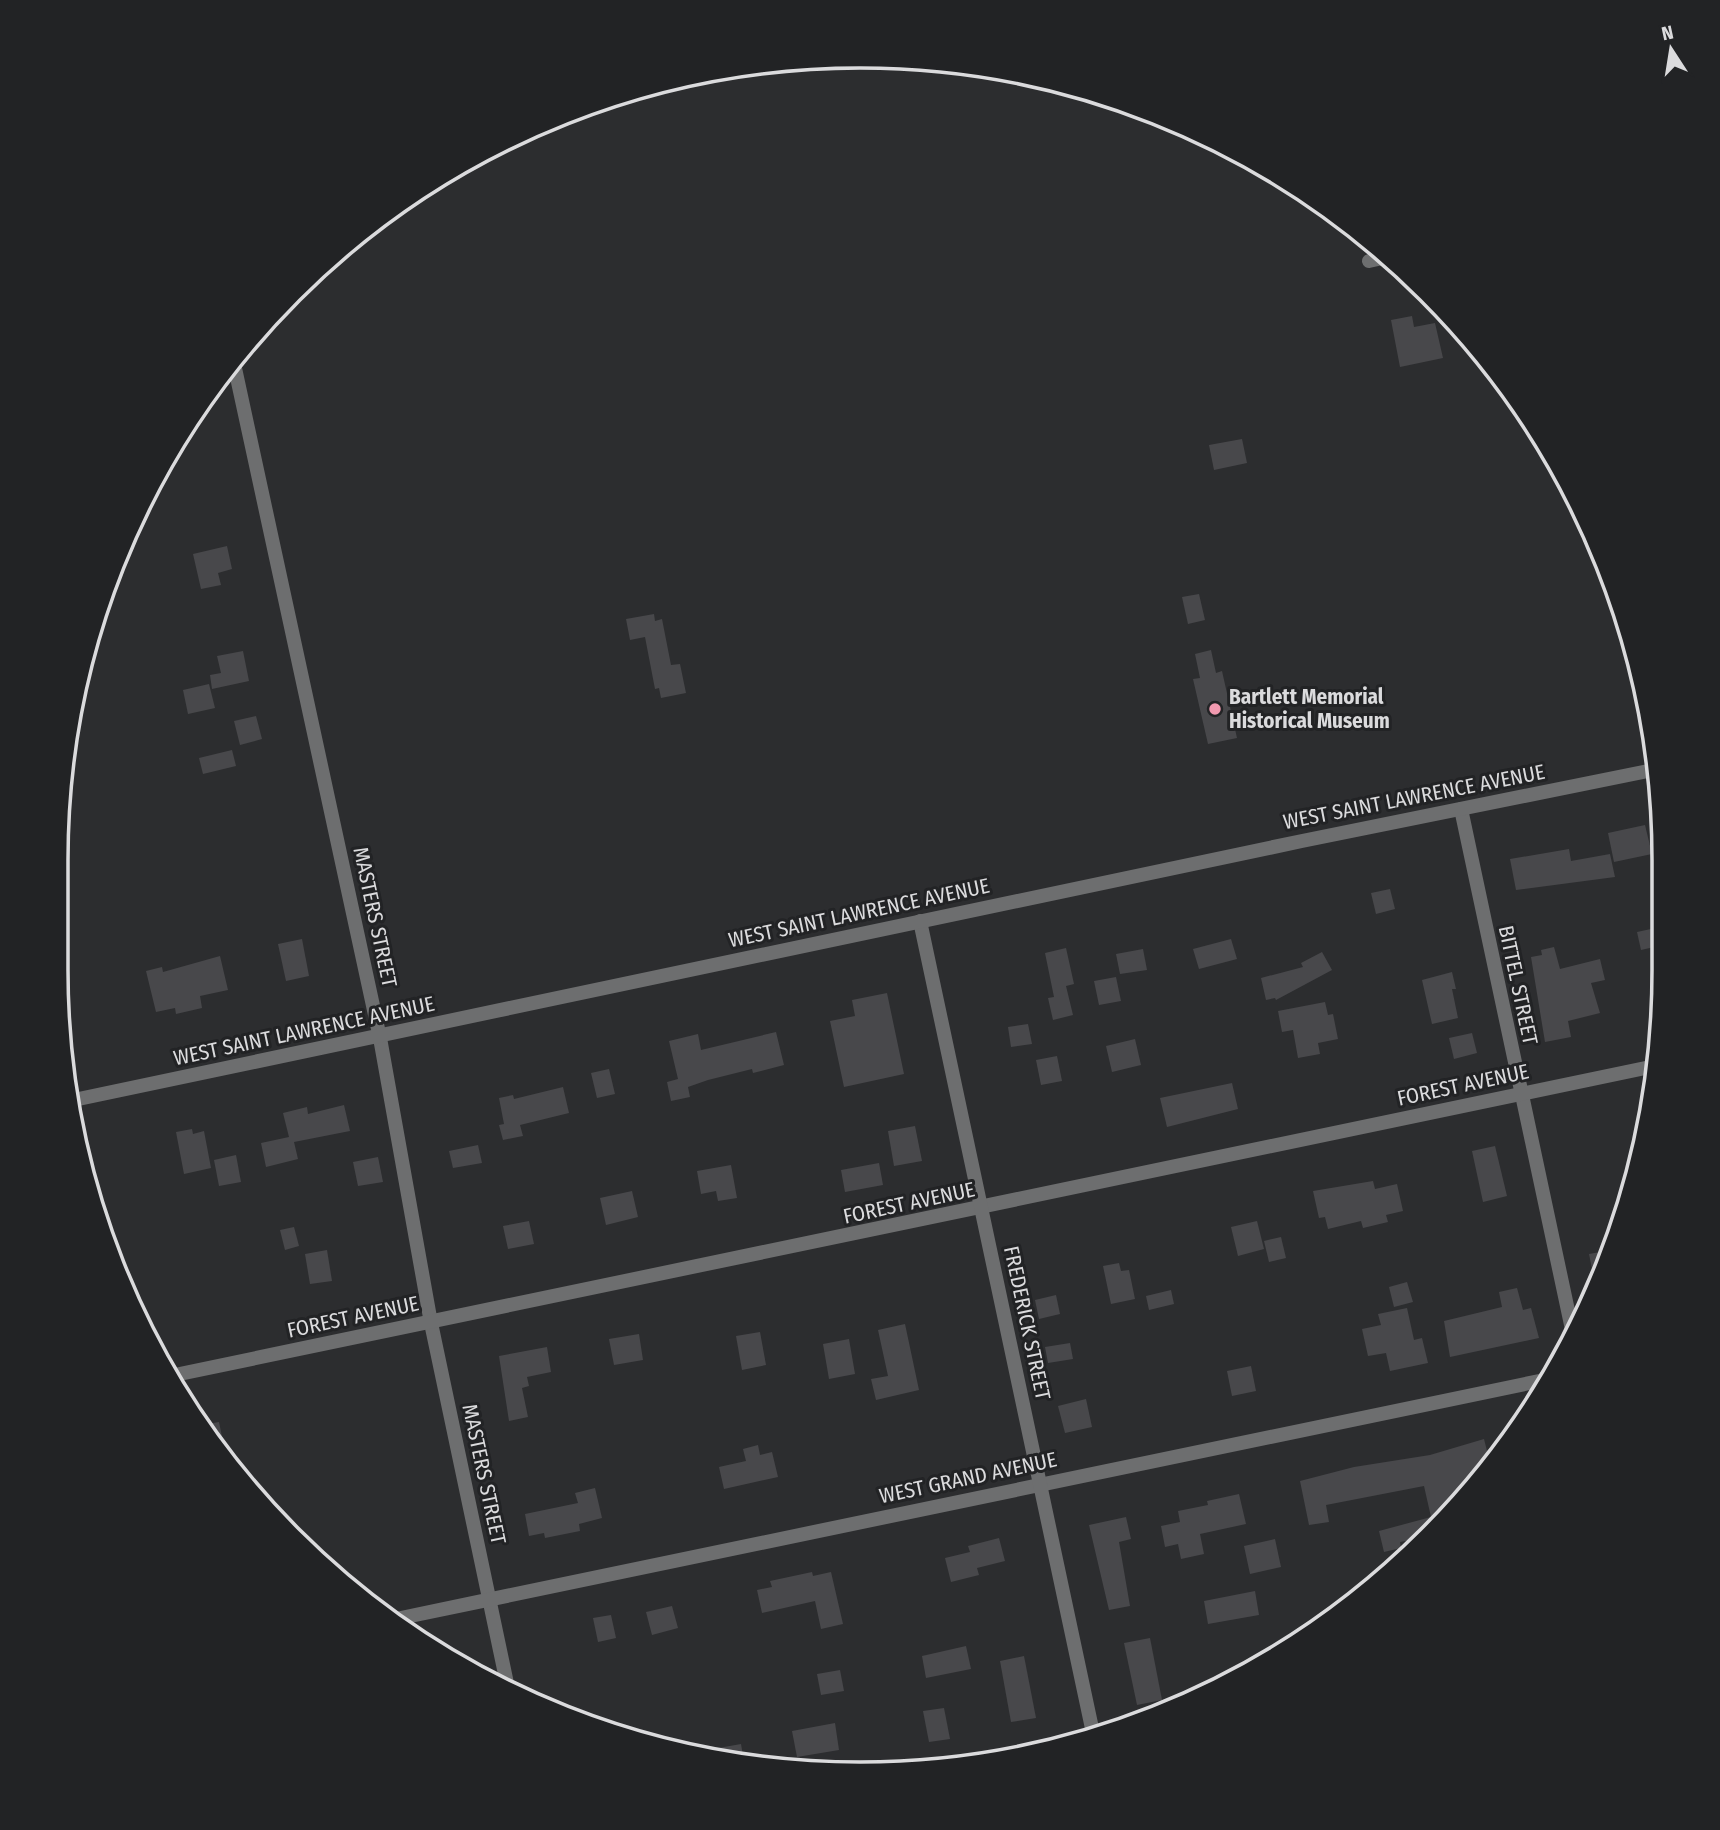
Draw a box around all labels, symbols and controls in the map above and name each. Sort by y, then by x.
north arrow [1636,14,1706,84]
text: N [1660,20,1676,45]
place label: Bartlett Memorial Historical Museum [1229,684,1390,734]
marker: Bartlett Memorial Historical Museum [1207,701,1223,717]
street label: WEST SAINT LAWRENCE AVENUE [1281,759,1547,835]
street label: MASTERS STREET [347,845,403,990]
street label: WEST SAINT LAWRENCE AVENUE [726,873,992,953]
street label: BITTEL STREET [1493,923,1543,1047]
street label: WEST SAINT LAWRENCE AVENUE [171,991,437,1071]
street label: FOREST AVENUE [1395,1058,1531,1112]
street label: FOREST AVENUE [841,1176,977,1230]
street label: FREDERICK STREET [998,1244,1056,1403]
street label: FOREST AVENUE [285,1290,421,1344]
street label: MASTERS STREET [456,1402,512,1547]
street label: WEST GRAND AVENUE [877,1446,1059,1509]

